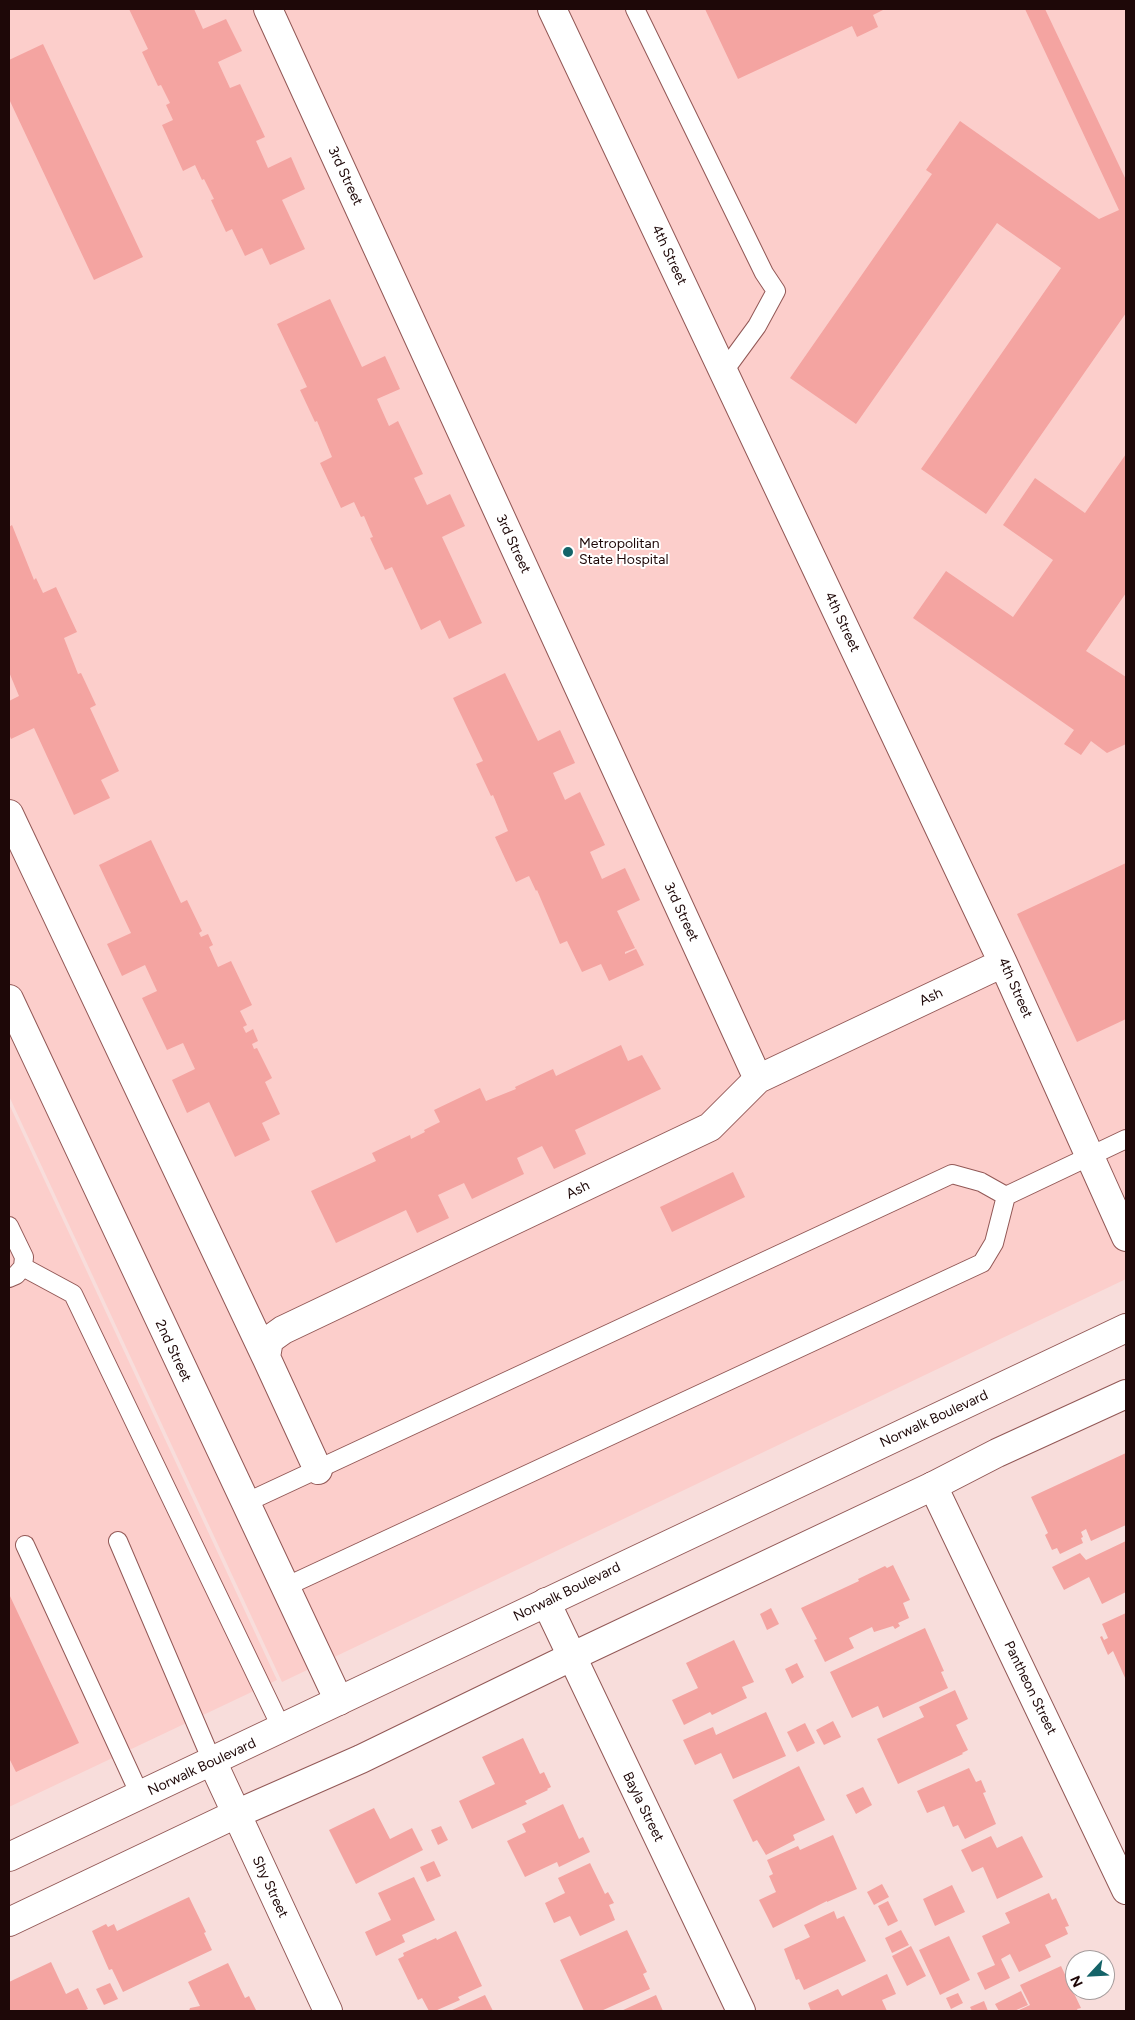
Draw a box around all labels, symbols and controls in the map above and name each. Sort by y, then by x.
street label: 3rd Street [324,144,366,208]
street label: 4th Street [648,222,690,288]
street label: 3rd Street [492,512,534,576]
place label: Metropolitan State Hospital [579,536,669,568]
marker: Metropolitan State Hospital [561,545,575,559]
street label: 4th Street [821,589,863,655]
street label: 3rd Street [660,880,702,944]
street label: 4th Street [994,955,1036,1021]
street label: Ash [917,984,945,1010]
street label: Ash [564,1177,592,1203]
street label: 2nd Street [151,1317,195,1385]
street label: Norwalk Boulevard [877,1387,991,1451]
street label: Norwalk Boulevard [511,1559,623,1625]
street label: Pantheon Street [1000,1638,1060,1738]
street label: Norwalk Boulevard [145,1735,259,1799]
street label: Bayla Street [619,1769,667,1845]
street label: Shy Street [248,1853,292,1921]
north arrow [1065,1950,1115,2000]
text: N [1067,1973,1087,1990]

